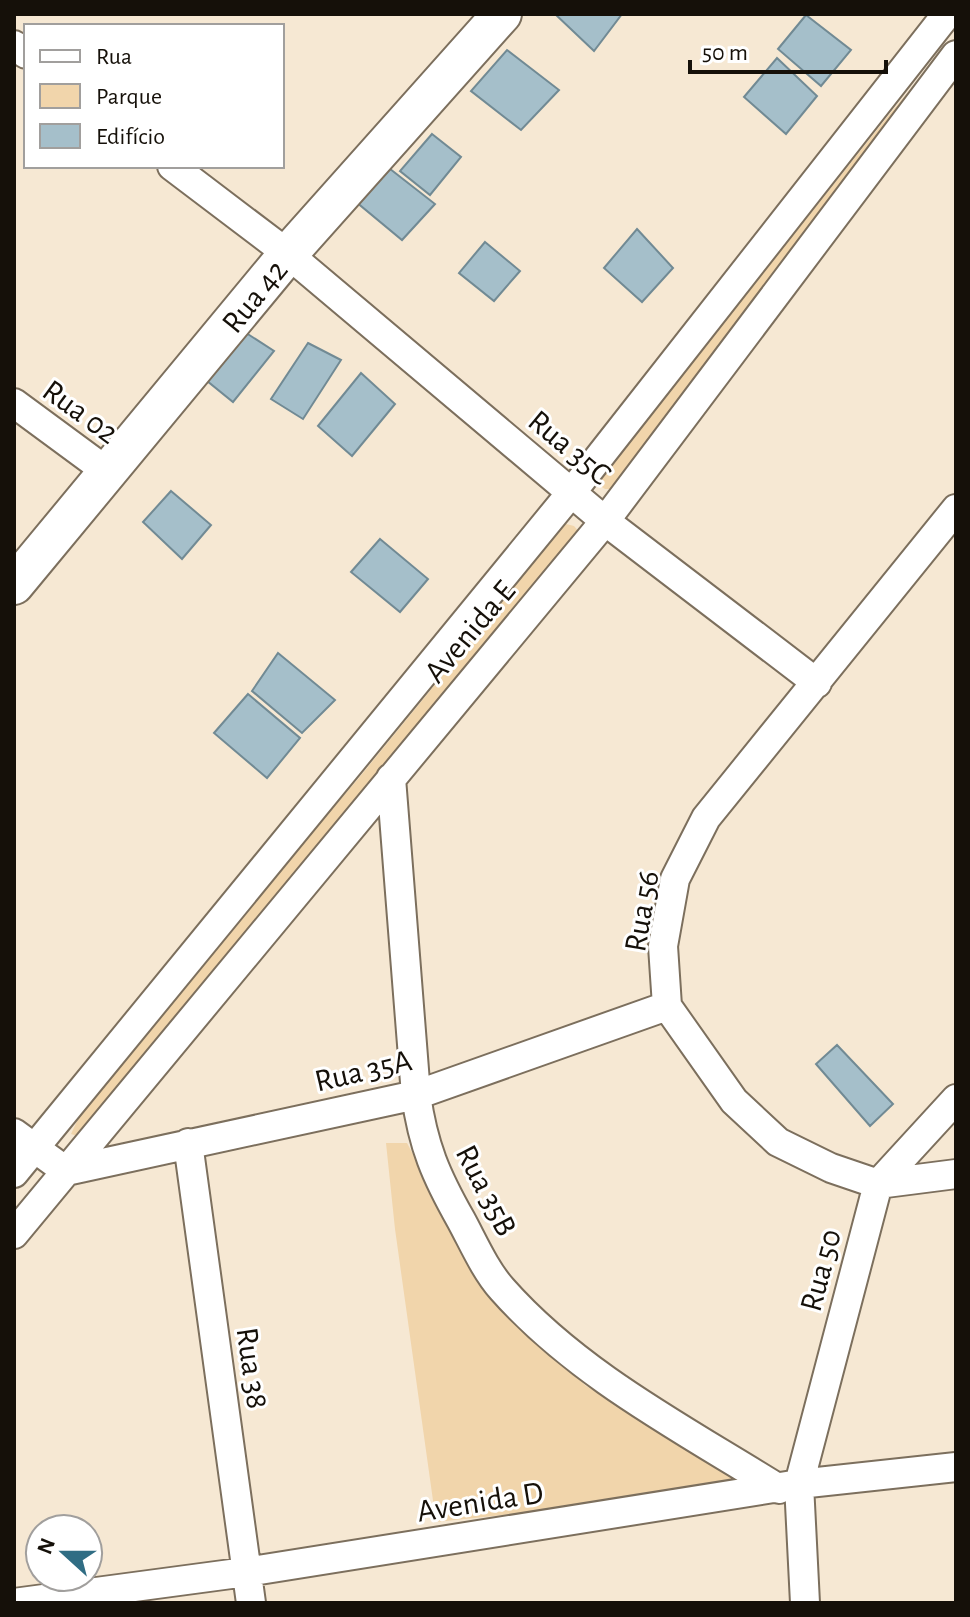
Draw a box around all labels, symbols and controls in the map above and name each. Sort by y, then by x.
legend [24,24,284,168]
scale bar [690,24,886,74]
text: 50 m [702,41,748,65]
text: Rua [96,45,132,69]
text: Parque [96,85,162,109]
text: Edifício [96,125,165,149]
street label: Rua 42 [216,254,293,339]
street label: Rua 02 [37,374,124,450]
street label: Rua 35C [522,404,617,491]
street label: Avenida E [418,575,521,689]
street label: Rua 56 [619,868,665,954]
street label: Rua 35A [312,1044,415,1098]
street label: Rua 35B [450,1140,522,1241]
street label: Rua 50 [795,1226,847,1315]
street label: Rua 38 [230,1325,274,1411]
street label: Avenida D [415,1476,546,1528]
north arrow [24,1513,104,1593]
text: N [33,1535,59,1557]

